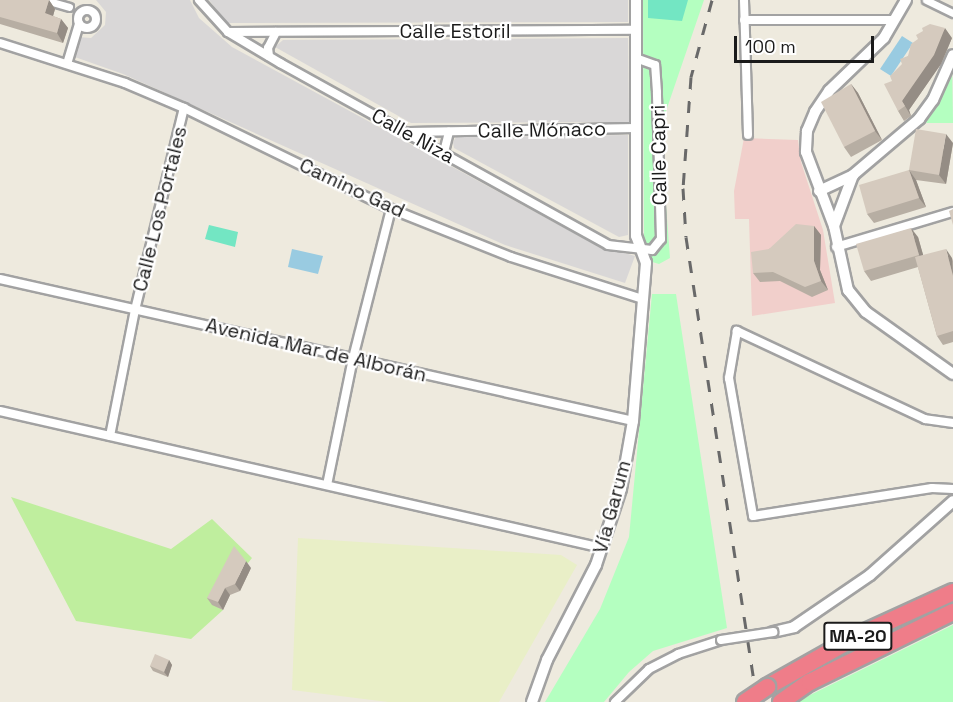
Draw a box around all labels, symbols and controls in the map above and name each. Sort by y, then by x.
street label: Calle Estoril [399,19,511,43]
scale bar [737,24,876,62]
text: 100 m [745,35,796,58]
street label: Calle Niza [367,103,459,169]
street label: Calle Capri [646,104,672,206]
street label: Calle Mónaco [478,117,606,143]
street label: Calle Los Portales [128,124,192,294]
street label: Camino Gad [295,153,409,223]
street label: Avenida Mar de Alborán [203,313,429,387]
street label: Vía Garum [588,458,636,556]
road number: MA-20 [822,621,894,651]

